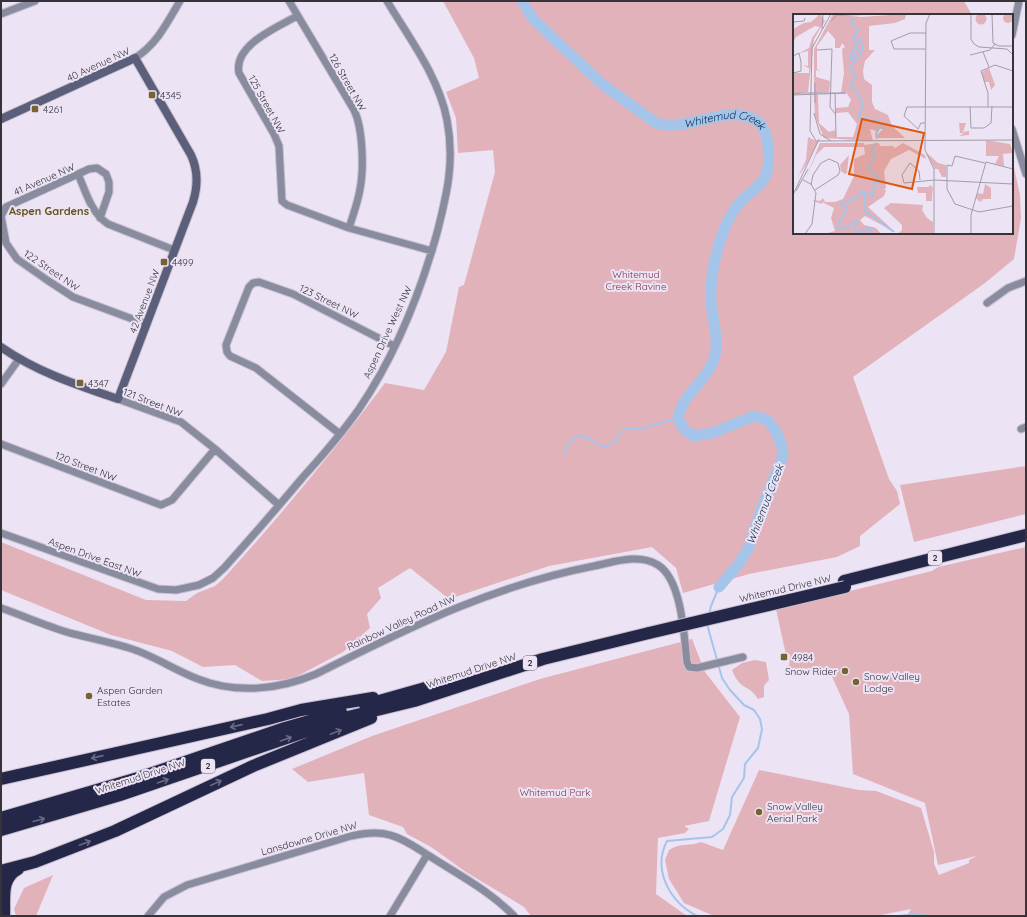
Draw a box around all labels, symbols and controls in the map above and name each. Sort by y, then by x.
inset map [793,14,1013,234]
street label: 40 Avenue NW [65,44,132,85]
street label: 126 Street NW [326,51,369,114]
street label: 125 Street NW [245,73,288,136]
place label: 4345 [160,89,181,102]
marker: 4345 [147,90,157,100]
place label: 4261 [43,103,63,116]
marker: 4261 [30,104,40,114]
water label: Whitemud Creek [683,108,770,133]
street label: 41 Avenue NW [12,160,77,199]
district label: Aspen Gardens [9,204,89,218]
street label: 122 Street NW [21,247,82,294]
place label: 4499 [172,256,194,269]
marker: 4499 [159,257,169,267]
street label: 42 Avenue NW [126,267,163,335]
park label: Whitemud Creek Ravine [605,268,667,293]
street label: 123 Street NW [297,282,361,322]
street label: Aspen Drive West NW [360,283,415,381]
place label: 4347 [88,377,109,390]
marker: 4347 [75,378,85,388]
street label: 121 Street NW [121,385,185,420]
street label: 120 Street NW [53,449,119,484]
water label: Whitemud Creek [743,461,787,546]
street label: Aspen Drive East NW [47,535,143,580]
road number: 2 [928,551,942,565]
street label: Whitemud Drive NW [738,572,833,605]
street label: Rainbow Valley Road NW [345,591,458,653]
street label: Whitemud Drive NW [425,650,518,691]
place label: 4984 [792,651,813,664]
marker: 4984 [779,652,789,662]
road number: 2 [523,656,537,670]
place label: Snow Rider [785,665,837,678]
marker: Snow Rider [840,666,850,676]
place label: Snow Valley Lodge [864,670,920,695]
marker: Snow Valley Lodge [851,677,861,687]
place label: Aspen Garden Estates [97,684,163,709]
marker: Aspen Garden Estates [84,691,94,701]
one-way arrow [230,723,243,731]
one-way arrow [329,728,341,735]
one-way arrow [279,735,292,742]
one-way arrow [91,754,104,762]
street label: Whitemud Drive NW [94,756,187,797]
road number: 2 [201,759,215,773]
one-way arrow [156,777,169,784]
one-way arrow [210,779,222,786]
park label: Whitemud Park [519,786,591,799]
place label: Snow Valley Aerial Park [767,800,823,825]
marker: Snow Valley Aerial Park [754,807,764,817]
one-way arrow [32,815,45,823]
street label: Lansdowne Drive NW [260,818,359,858]
one-way arrow [79,838,91,846]

